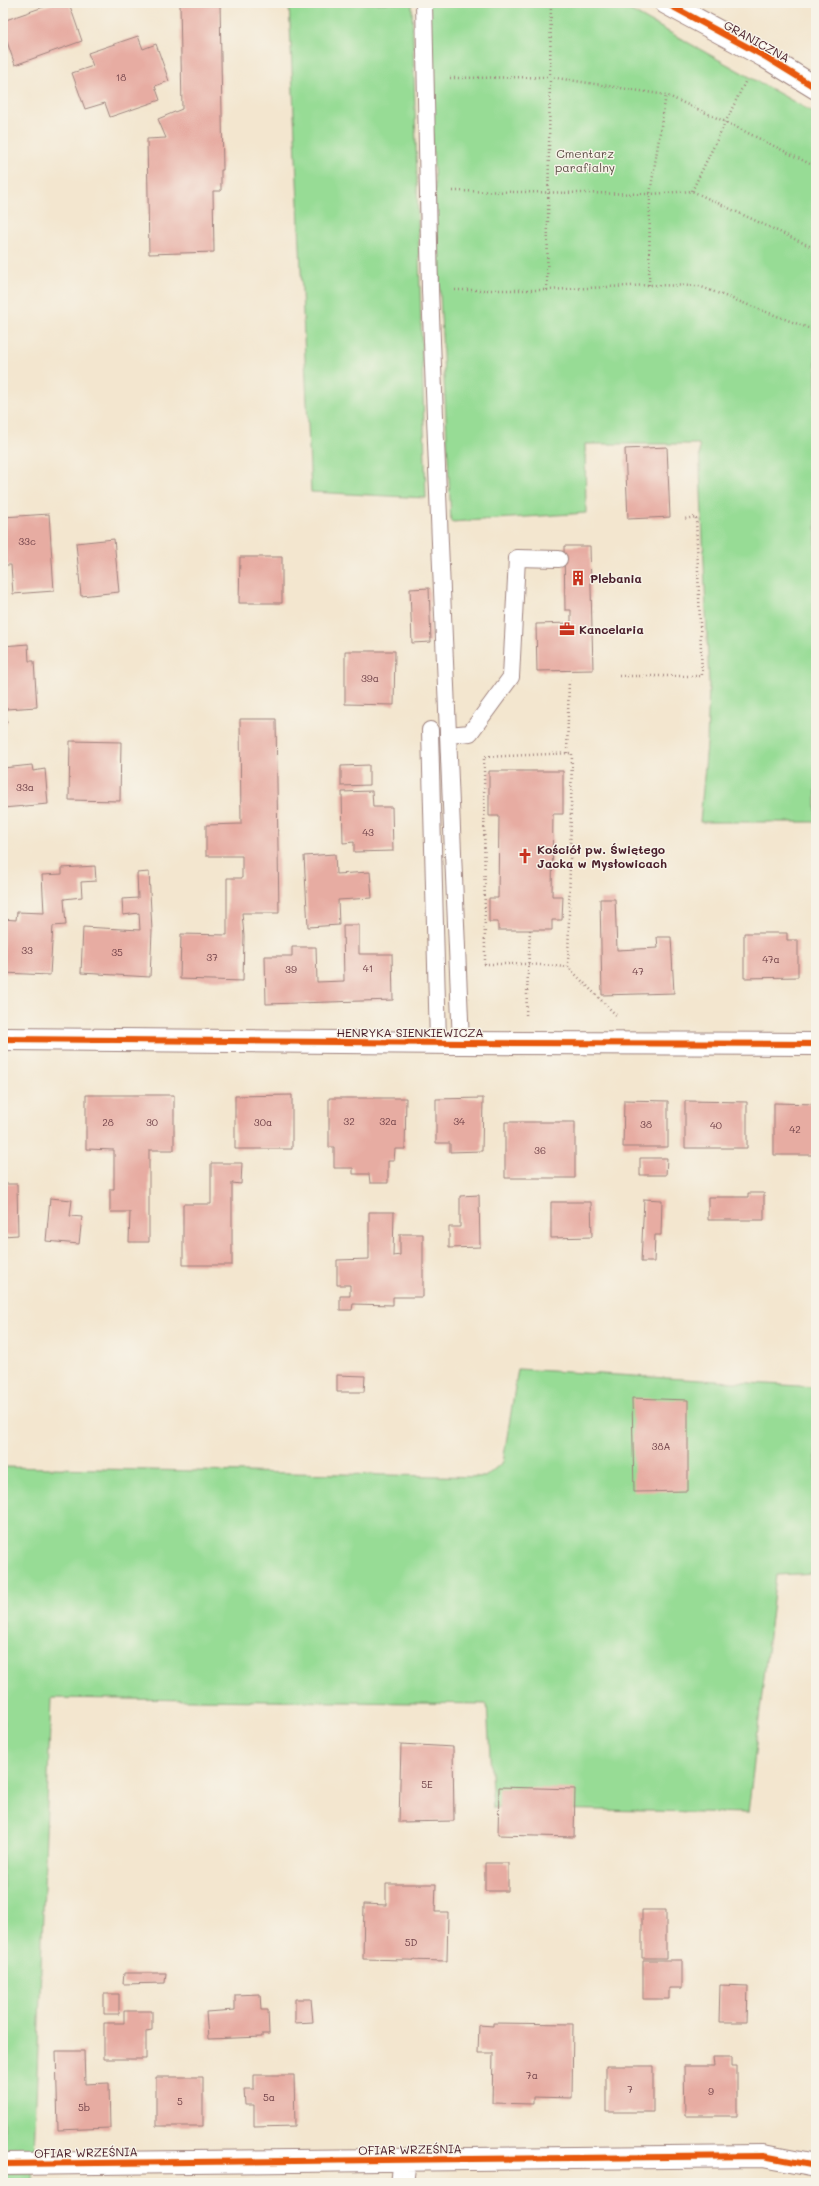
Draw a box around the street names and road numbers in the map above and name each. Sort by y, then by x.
street label: GRANICZNA [721,16,793,66]
street label: HENRYKA SIENKIEWICZA [336,1024,484,1040]
street label: OFIAR WRZEŚNIA [358,2140,462,2158]
street label: OFIAR WRZEŚNIA [34,2143,138,2161]

